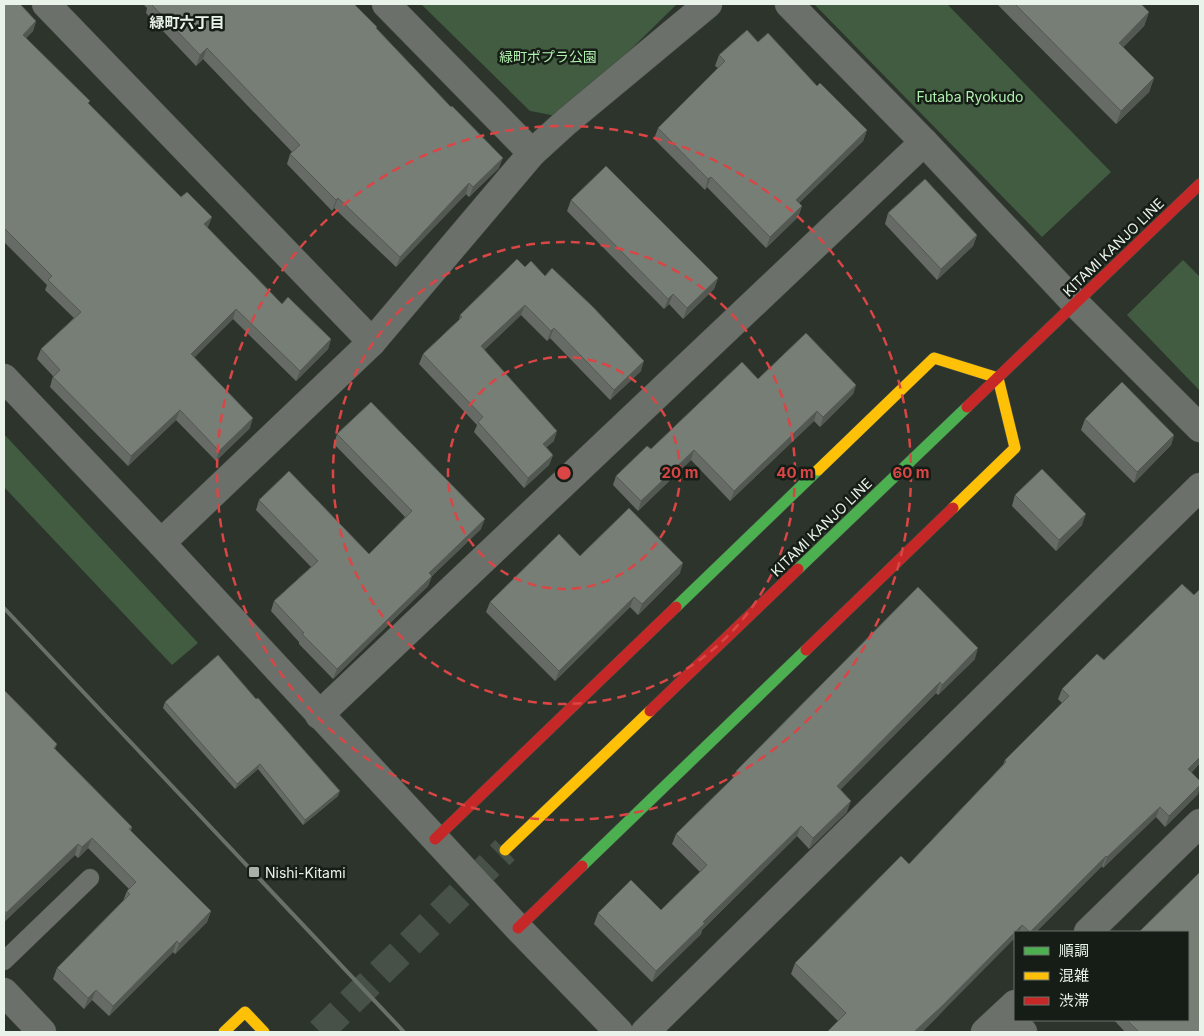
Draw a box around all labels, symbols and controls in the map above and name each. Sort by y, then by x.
district label: 緑町六丁目 [149,13,225,32]
park label: 緑町ポプラ公園 [499,48,597,65]
park label: Futaba Ryokudo [916,88,1024,105]
street label: KITAMI KANJO LINE [1059,194,1167,300]
text: 20 m [662,463,698,482]
text: 40 m [776,463,814,482]
text: 60 m [892,463,930,482]
centre of rings [555,464,573,482]
street label: KITAMI KANJO LINE [767,474,875,580]
place label: Nishi-Kitami [265,864,346,881]
marker: Nishi-Kitami [247,865,261,879]
legend [1014,931,1189,1021]
text: 順調 [1059,941,1089,960]
text: 混雑 [1059,966,1089,985]
text: 渋滞 [1059,991,1089,1010]

